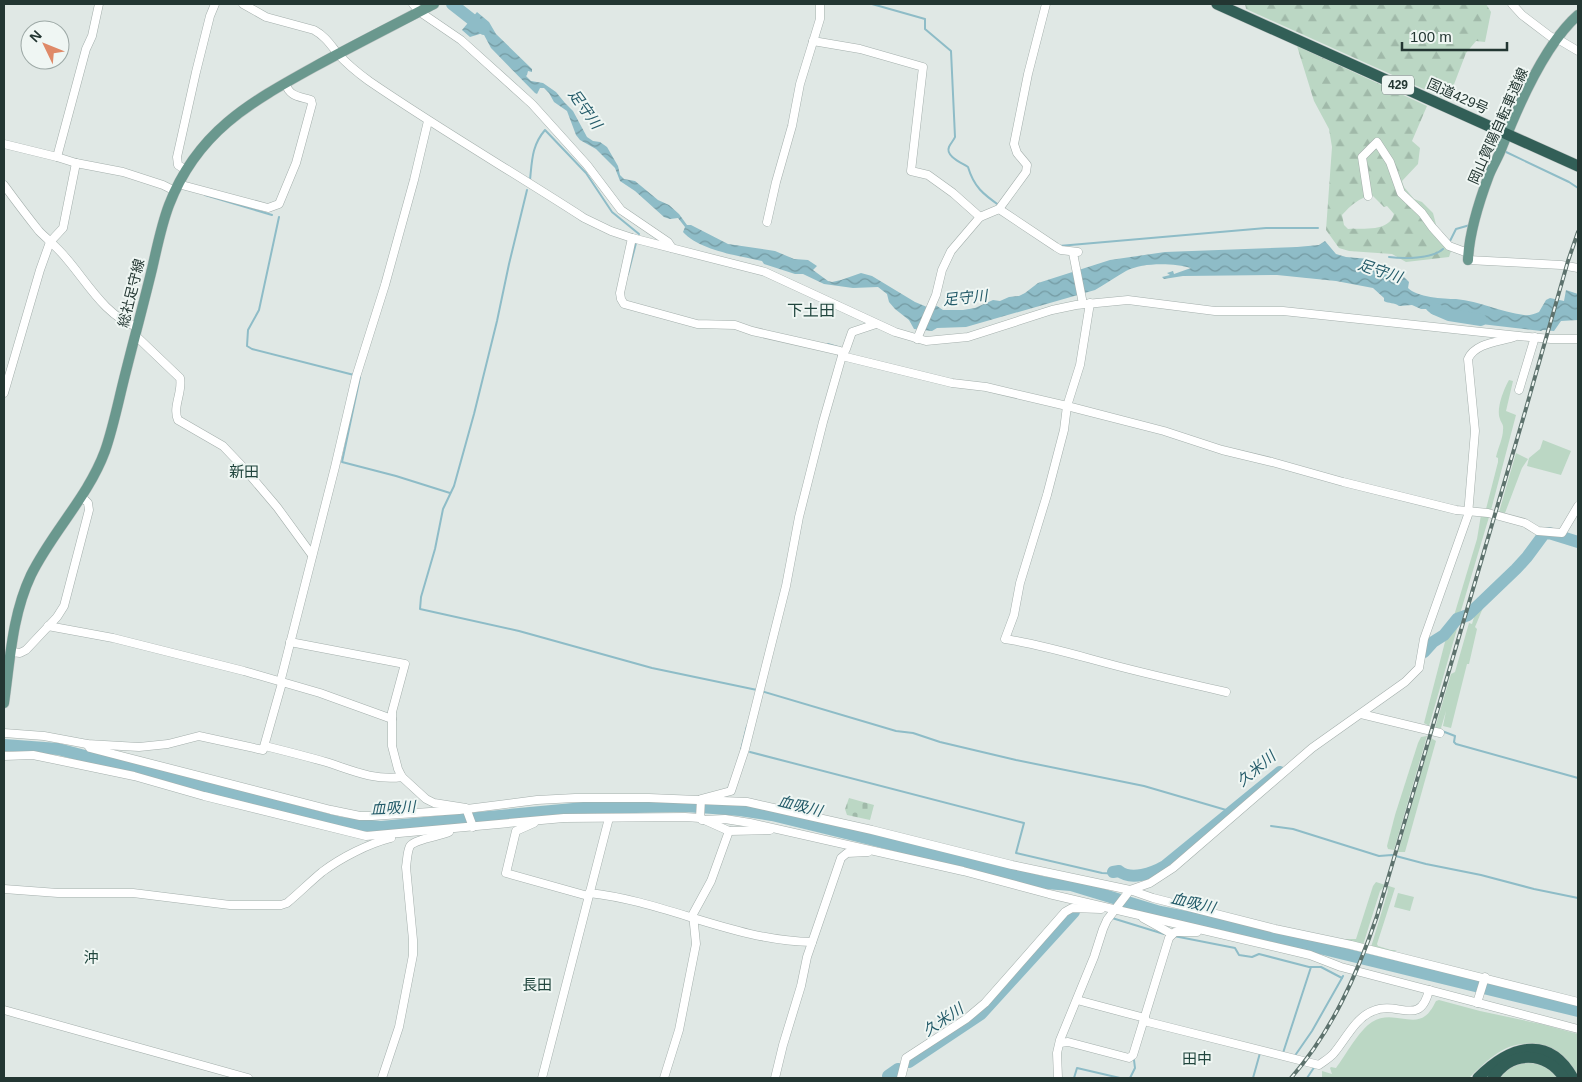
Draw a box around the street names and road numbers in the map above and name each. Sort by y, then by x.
street label: 岡山賀陽自転車道線 [1465,65,1531,187]
street label: 国道429号 [1425,75,1491,117]
road number: 429 [1382,76,1414,94]
street label: 総社足守線 [115,257,147,329]

